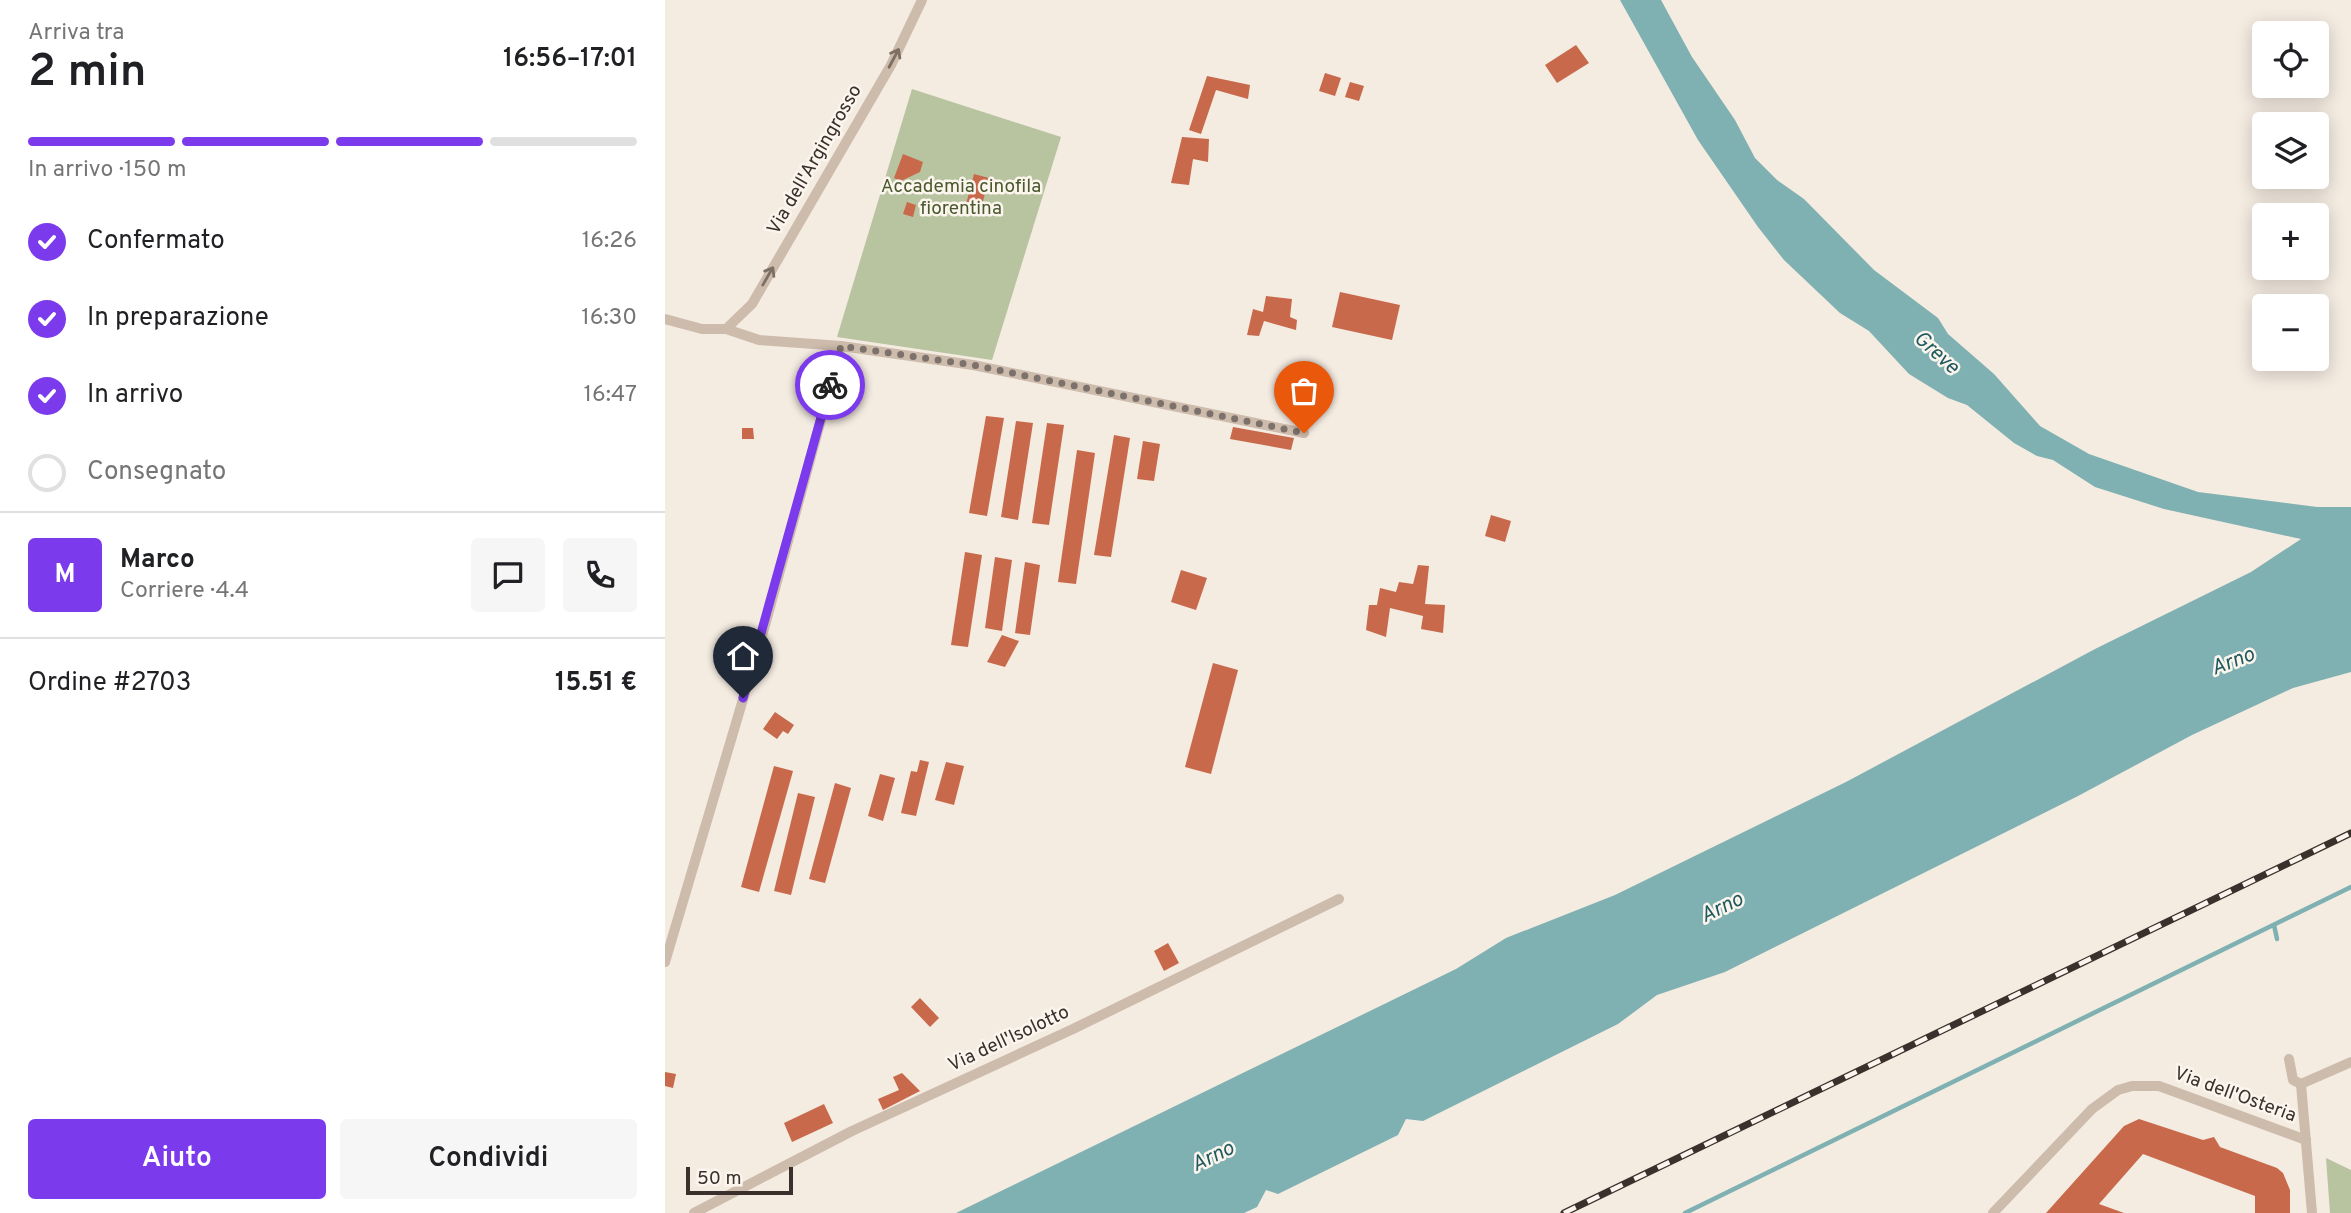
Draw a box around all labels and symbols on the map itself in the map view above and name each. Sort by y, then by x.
one-way arrow [888,48,901,69]
street label: Via dell'Argingrosso [762,81,868,239]
park label: Accademia cinofila fiorentina [881,175,1041,221]
one-way arrow [761,267,775,287]
water label: Greve [1907,325,1965,381]
courier [795,350,865,420]
pin [1274,361,1334,433]
pin [713,626,773,698]
water label: Arno [2208,641,2259,683]
water label: Arno [1696,886,1749,930]
street label: Via dell'Isolotto [945,1000,1073,1078]
street label: Via dell'Osteria [2171,1062,2299,1128]
water label: Arno [1187,1135,1240,1179]
scale bar [686,1164,793,1196]

